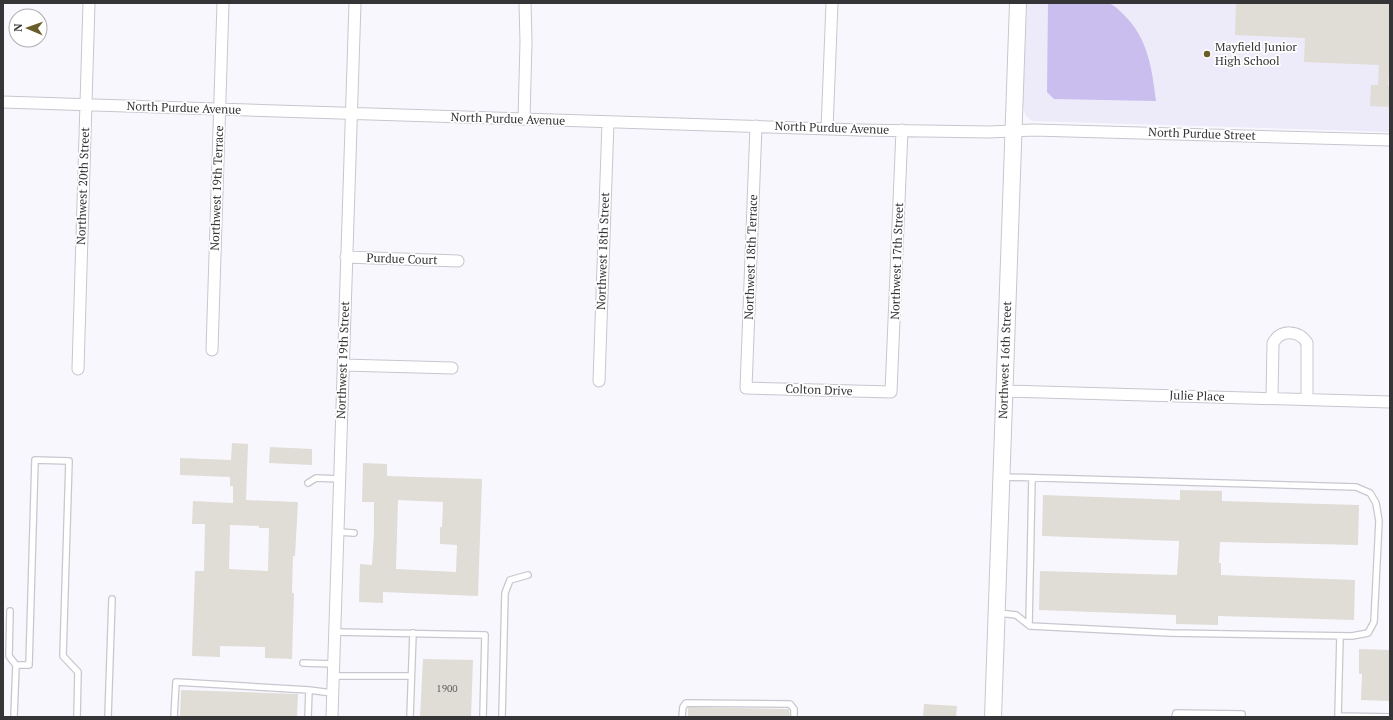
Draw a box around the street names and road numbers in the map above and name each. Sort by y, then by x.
street label: North Purdue Avenue [126,98,242,117]
street label: North Purdue Avenue [450,109,566,128]
street label: North Purdue Avenue [774,118,890,137]
street label: North Purdue Street [1148,124,1257,143]
street label: Northwest 19th Terrace [207,125,226,251]
street label: Northwest 20th Street [73,126,92,245]
street label: Northwest 18th Street [593,191,612,310]
street label: Northwest 18th Terrace [741,194,760,320]
street label: Northwest 17th Street [887,201,906,320]
street label: Purdue Court [366,250,438,267]
street label: Northwest 19th Street [333,300,352,419]
street label: Northwest 16th Street [995,300,1014,419]
street label: Colton Drive [785,381,853,398]
street label: Julie Place [1169,387,1225,404]

